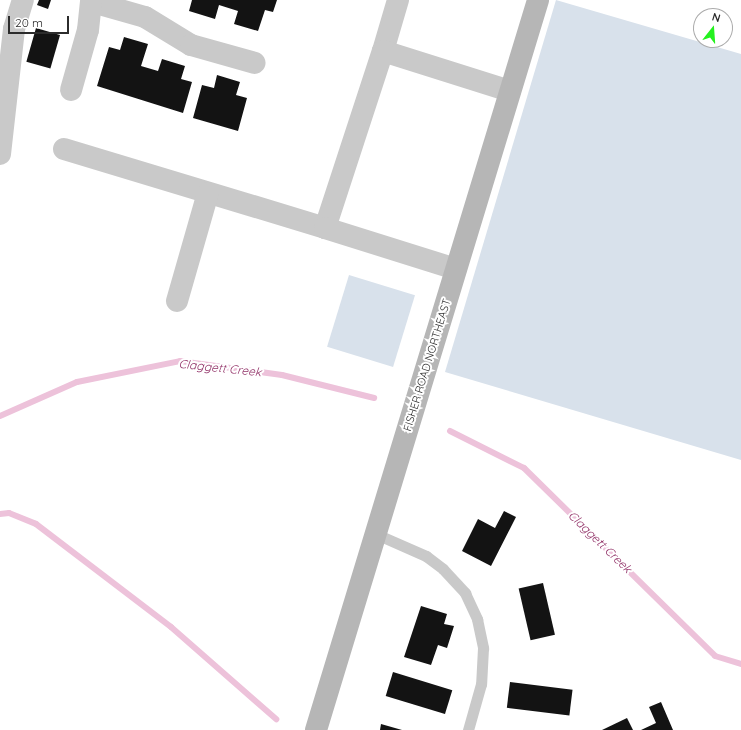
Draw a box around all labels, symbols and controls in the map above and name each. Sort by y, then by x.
scale bar [10,8,71,34]
north arrow [693,8,733,48]
text: N [710,10,722,25]
text: 20 m [15,15,43,30]
street label: FISHER ROAD NORTHEAST [401,297,453,433]
water label: Claggett Creek [178,357,262,379]
water label: Claggett Creek [565,508,635,576]

